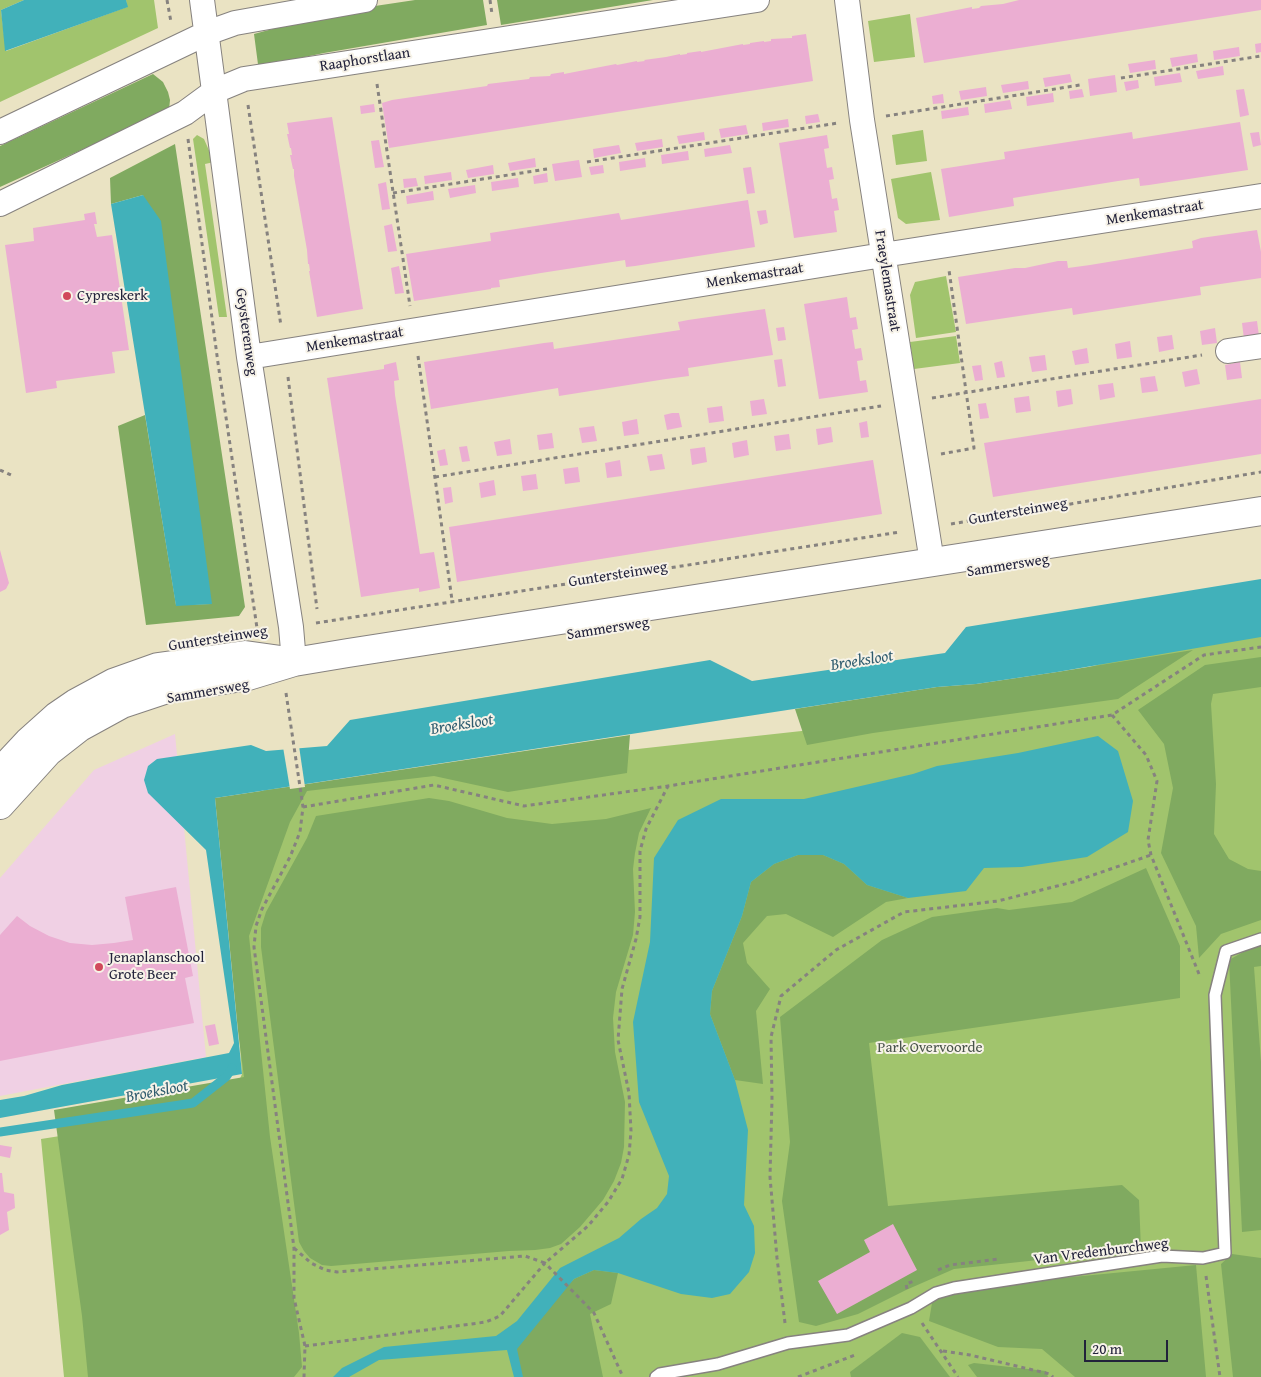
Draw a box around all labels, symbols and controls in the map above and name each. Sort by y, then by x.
street label: Raaphorstlaan [319,44,411,76]
street label: Menkemastraat [1105,196,1205,230]
street label: Fraeylemastraat [870,229,904,333]
street label: Menkemastraat [705,259,805,293]
place label: Cypreskerk [77,287,148,305]
street label: Geysterenweg [231,287,261,377]
marker: Cypreskerk [61,290,73,302]
street label: Menkemastraat [305,323,405,357]
street label: Guntersteinweg [967,494,1069,530]
street label: Sammersweg [966,551,1050,581]
street label: Guntersteinweg [567,558,669,592]
street label: Sammersweg [566,614,650,644]
street label: Guntersteinweg [167,622,269,656]
water label: Broeksloot [829,647,895,675]
street label: Sammersweg [166,676,250,708]
water label: Broeksloot [429,711,495,739]
place label: Jenaplanschool Grote Beer [109,949,204,984]
marker: Jenaplanschool Grote Beer [93,961,105,973]
park label: Park Overvoorde [877,1039,983,1057]
water label: Broeksloot [124,1077,190,1107]
street label: Van Vredenburchweg [1033,1235,1169,1269]
scale bar [1086,1330,1170,1362]
text: 20 m [1092,1338,1122,1359]

